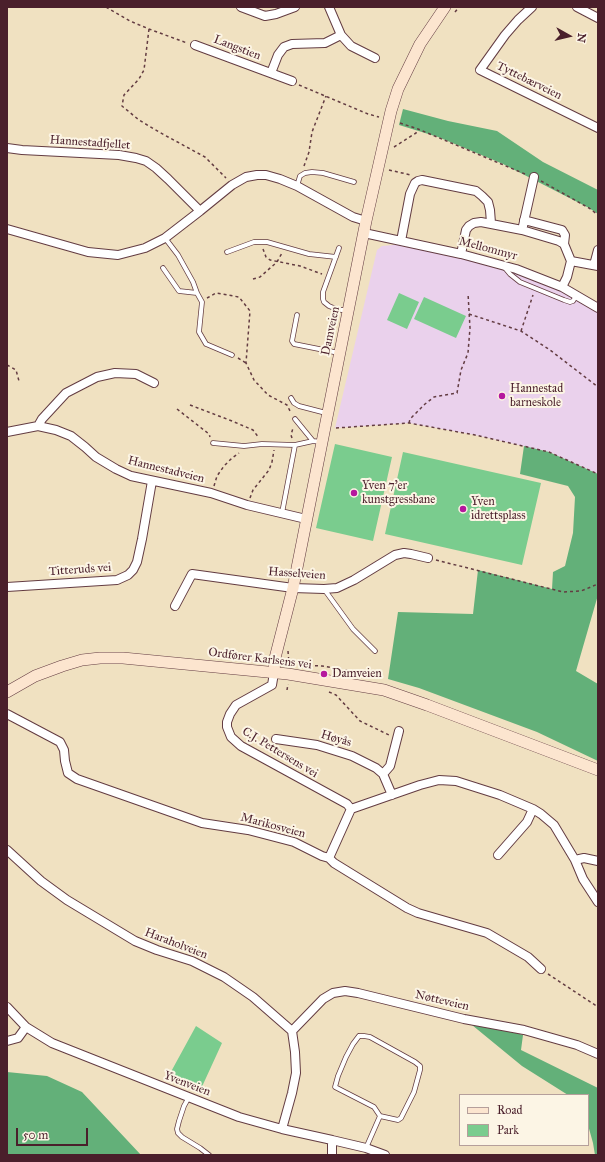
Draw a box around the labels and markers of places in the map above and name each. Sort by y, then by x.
place label: Hannestad barneskole [510,382,563,410]
marker: Hannestad barneskole [497,391,507,401]
place label: Yven 7'er kunstgressbane [362,479,435,507]
marker: Yven 7'er kunstgressbane [349,488,359,498]
place label: Yven idrettsplass [471,495,526,523]
marker: Yven idrettsplass [458,504,468,514]
place label: Damveien [332,667,382,681]
marker: Damveien [319,669,329,679]

